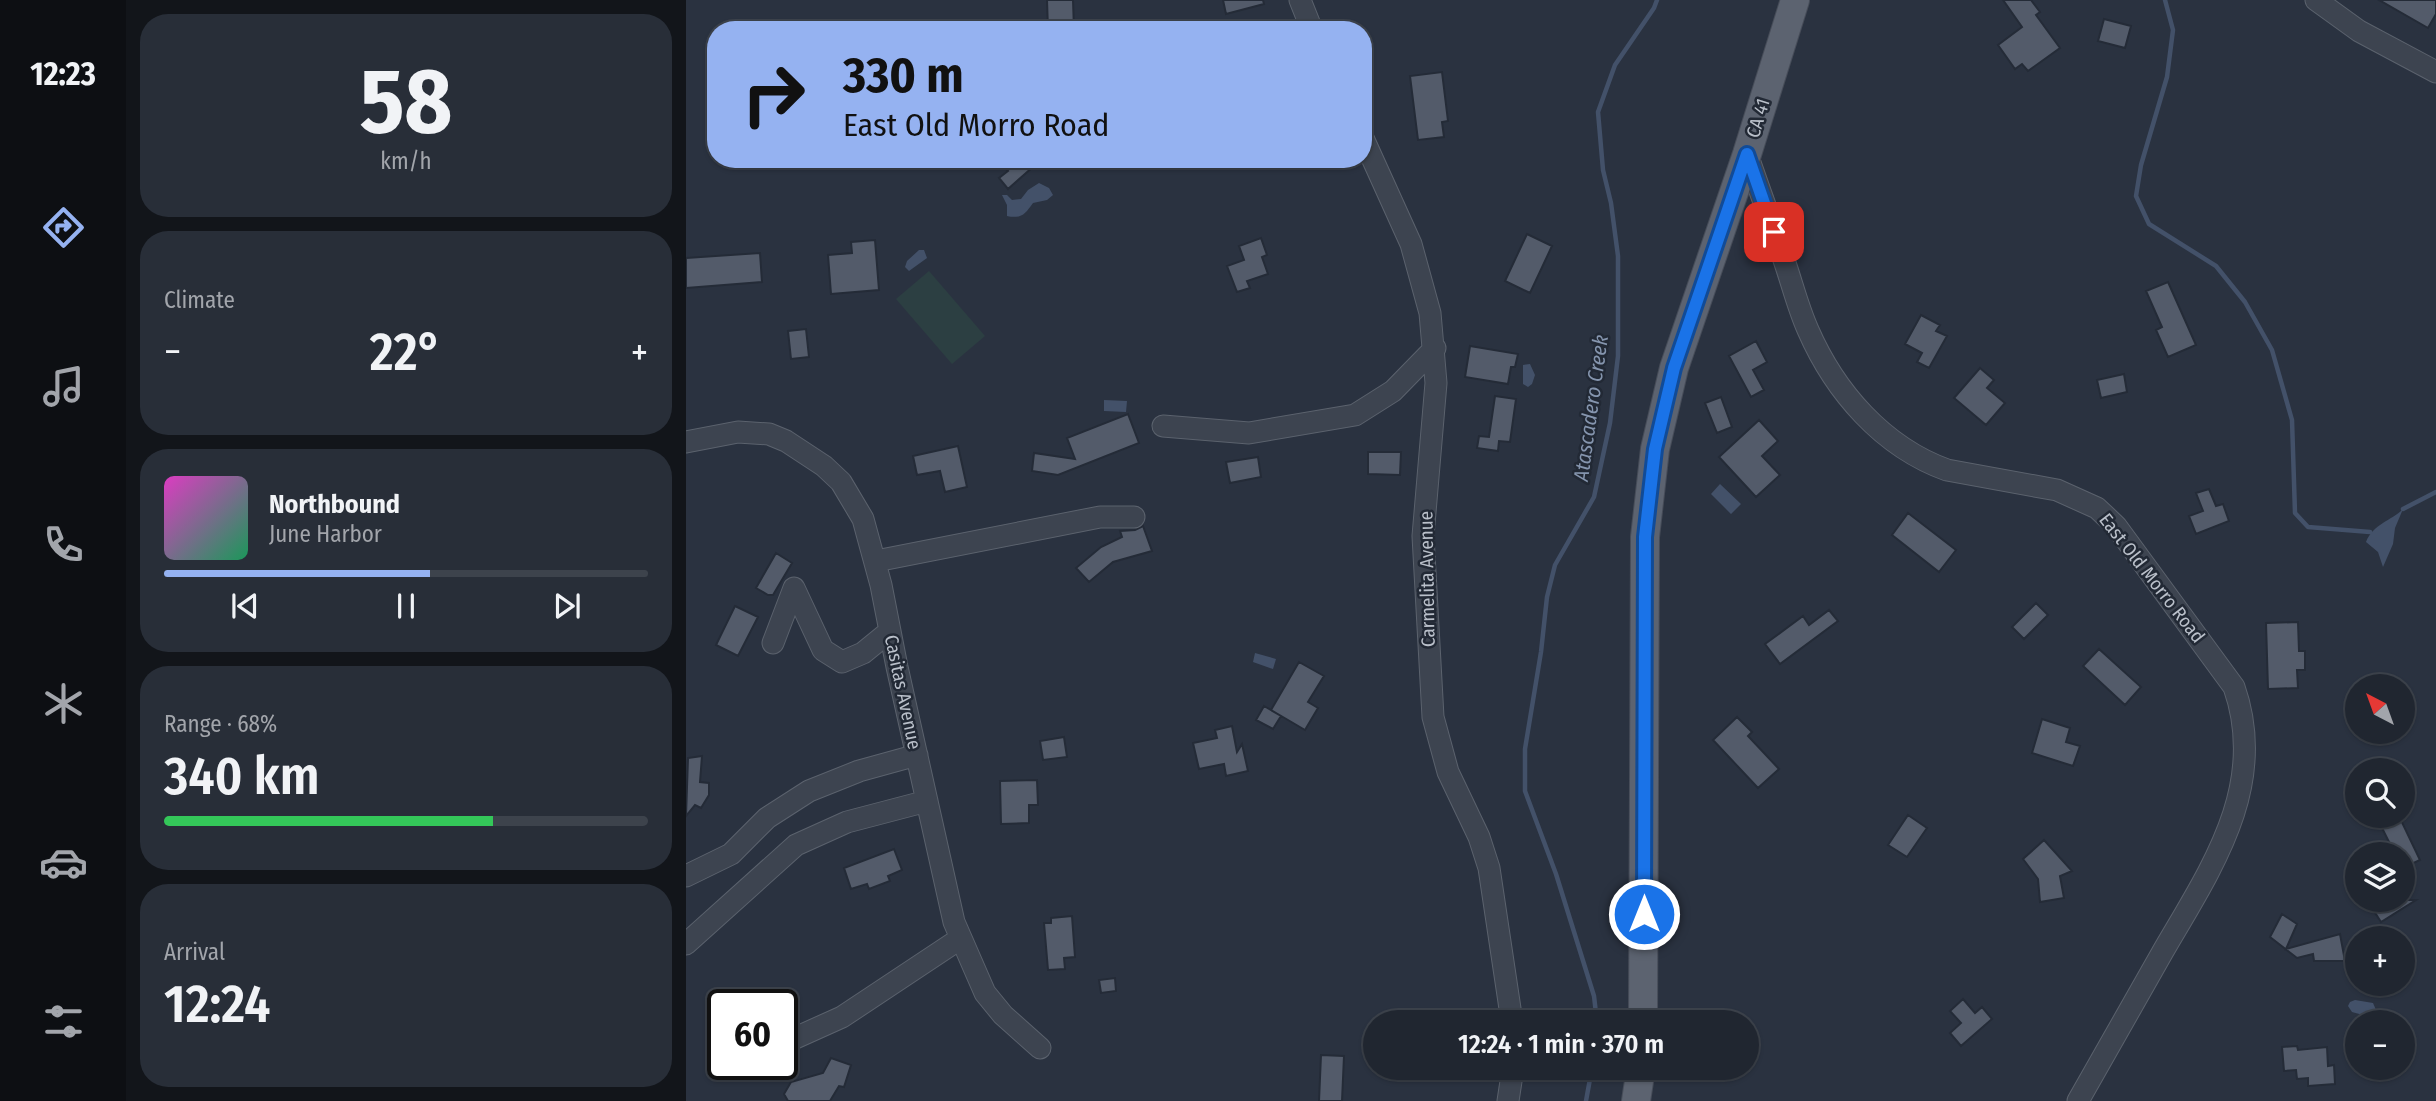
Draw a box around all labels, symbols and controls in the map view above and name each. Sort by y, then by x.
text: 330 m [843,46,964,105]
text: 58 [360,47,452,156]
icon: right [728,49,819,140]
text: 12:23 [30,55,96,93]
street label: CA 41 [1741,96,1775,140]
text: East Old Morro Road [843,106,1110,144]
text: km/h [380,147,432,175]
pin [1744,202,1804,262]
icon: directions [39,203,88,252]
icon: arrive [1755,213,1793,251]
text: Climate [164,286,235,314]
text: 22° [370,321,442,384]
text: − [164,329,181,375]
text: + [631,329,648,375]
water label: Atascadero Creek [1568,333,1614,484]
icon: music [39,362,88,411]
text: Northbound [269,489,400,520]
street label: East Old Morro Road [2094,509,2210,647]
street label: Carmelita Avenue [1414,511,1440,647]
icon: phone [39,520,88,569]
text: June Harbor [269,520,382,548]
icon: previous [226,587,264,625]
icon: pause [387,587,425,625]
icon: next [548,587,586,625]
street label: Casitas Avenue [880,633,926,751]
north arrow [2345,674,2415,744]
map controls [2345,674,2415,1080]
icon: climate [39,679,88,728]
text: Range · 68% [164,710,277,738]
text: 340 km [164,745,319,808]
button: search [2345,758,2415,828]
icon: car [39,838,88,887]
button: layers [2345,842,2415,912]
position arrow [1607,877,1681,951]
button: + [2345,926,2415,996]
text: Arrival [164,938,225,966]
text: 12:24 [164,973,270,1036]
speed limit sign: 60 [707,989,798,1080]
icon: filters [39,997,88,1046]
button: − [2345,1010,2415,1080]
text: 12:24 · 1 min · 370 m [1458,1029,1664,1060]

